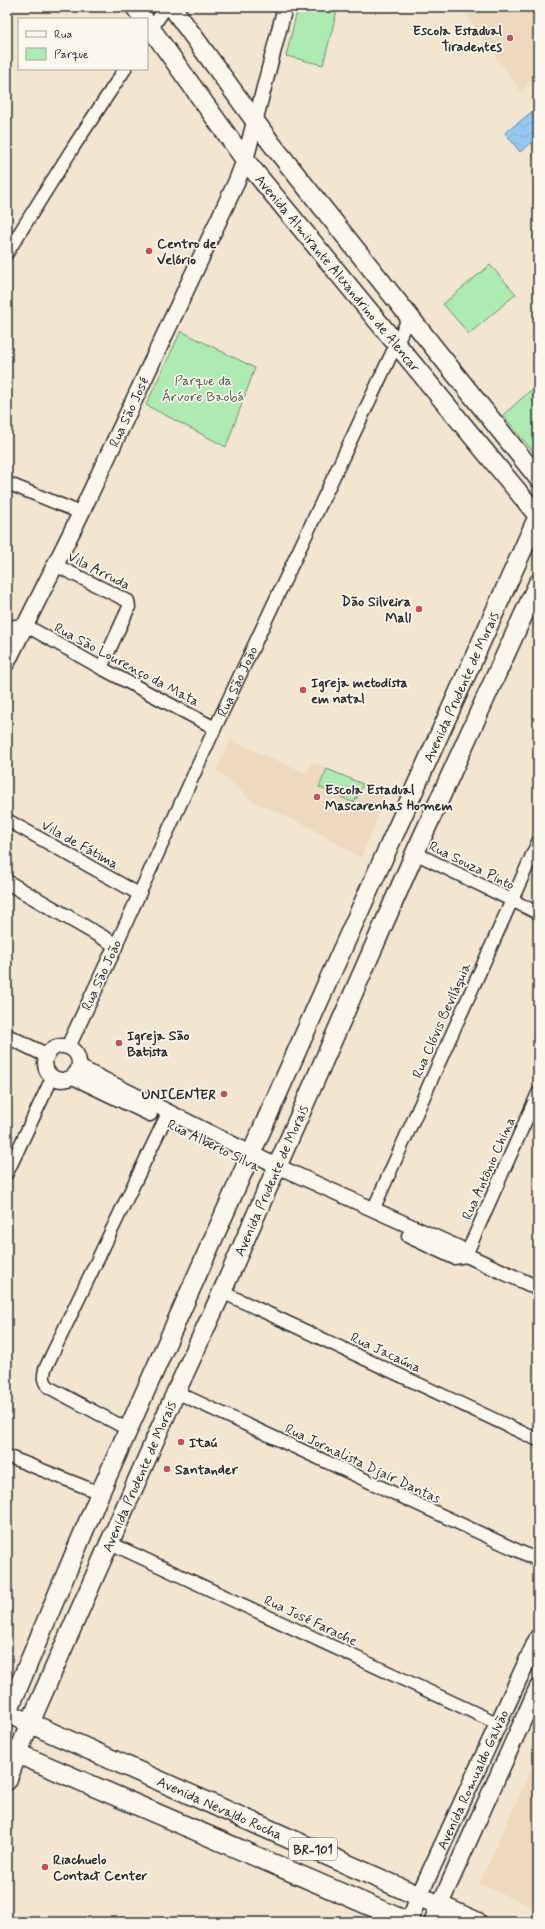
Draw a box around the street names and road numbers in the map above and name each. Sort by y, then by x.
street label: Avenida Almirante Alexandrino de Alencar [251,171,424,376]
street label: Rua São José [105,374,154,450]
street label: Vila Arruda [64,548,133,594]
street label: Avenida Prudente de Morais [420,609,504,765]
street label: Rua São Lourenço da Mata [51,619,202,711]
street label: Rua São João [213,644,262,720]
street label: Vila de Fátima [38,816,121,873]
street label: Rua Souza Pinto [426,837,517,894]
street label: Rua São João [78,937,126,1014]
street label: Rua Clóvis Beviláquia [408,959,476,1081]
street label: Avenida Prudente de Morais [231,1102,313,1259]
street label: Rua Antônio China [458,1114,520,1223]
street label: Rua Alberto Silva [164,1116,264,1176]
street label: Rua Jacaúna [347,1329,424,1377]
street label: Avenida Prudente de Morais [99,1398,181,1555]
street label: Rua Jornalista Djair Dantas [282,1420,443,1508]
street label: Rua José Farache [261,1591,360,1650]
street label: Avenida Romualdo Galvão [433,1707,513,1853]
street label: Avenida Nevaldo Rocha [154,1773,285,1844]
road number: BR-101 [289,1838,337,1860]

